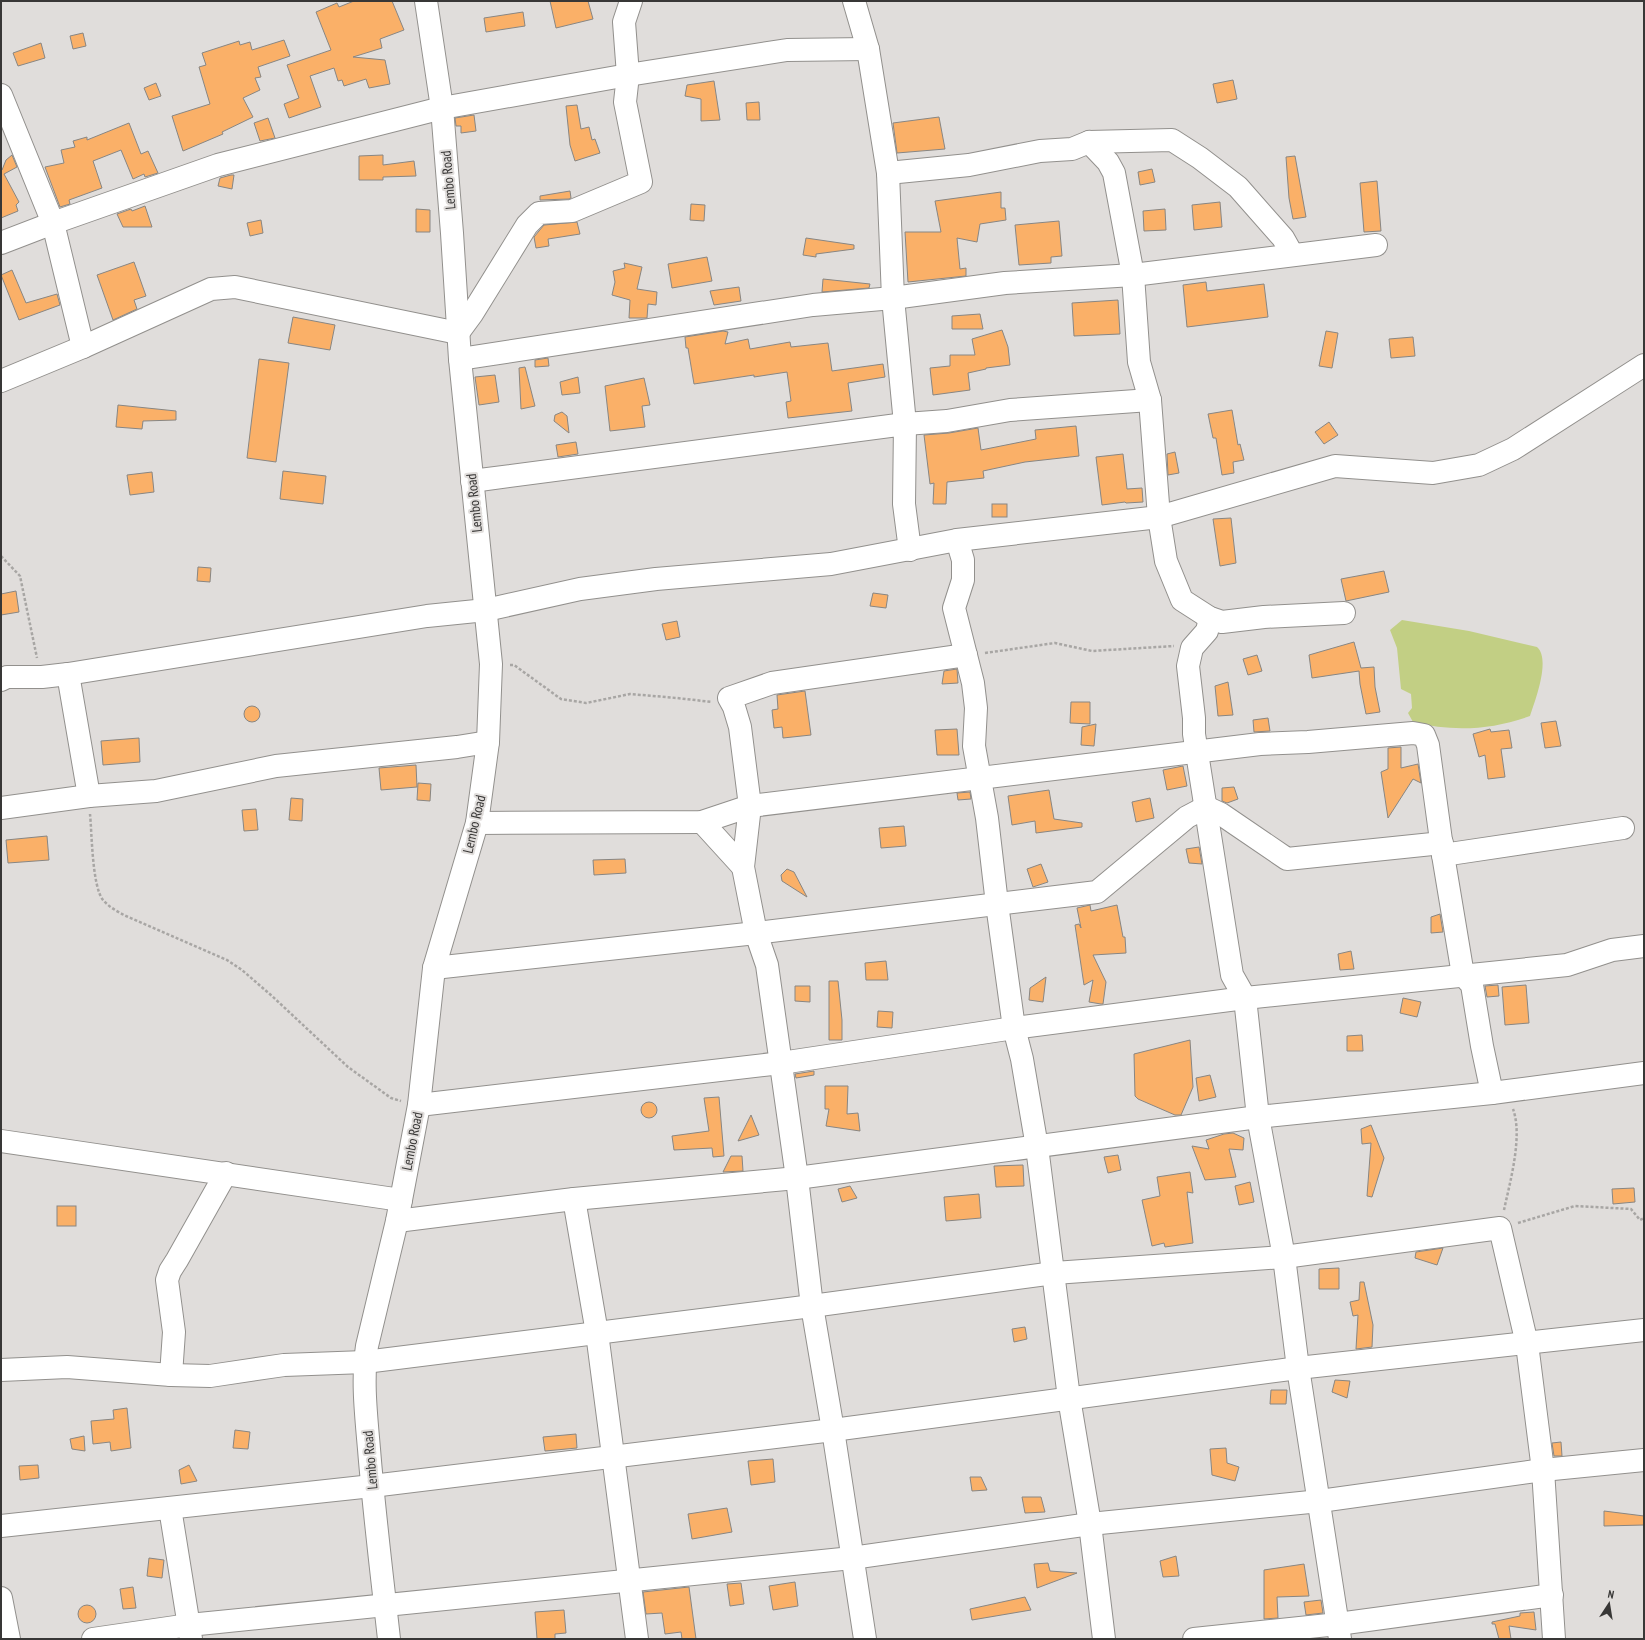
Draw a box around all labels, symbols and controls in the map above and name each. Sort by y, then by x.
street label: Lembo Road [436,150,460,210]
street label: Lembo Road [462,473,486,533]
street label: Lembo Road [459,793,489,855]
street label: Lembo Road [398,1110,426,1172]
street label: Lembo Road [358,1430,382,1490]
north arrow [1589,1584,1629,1624]
text: N [1607,1587,1615,1602]

